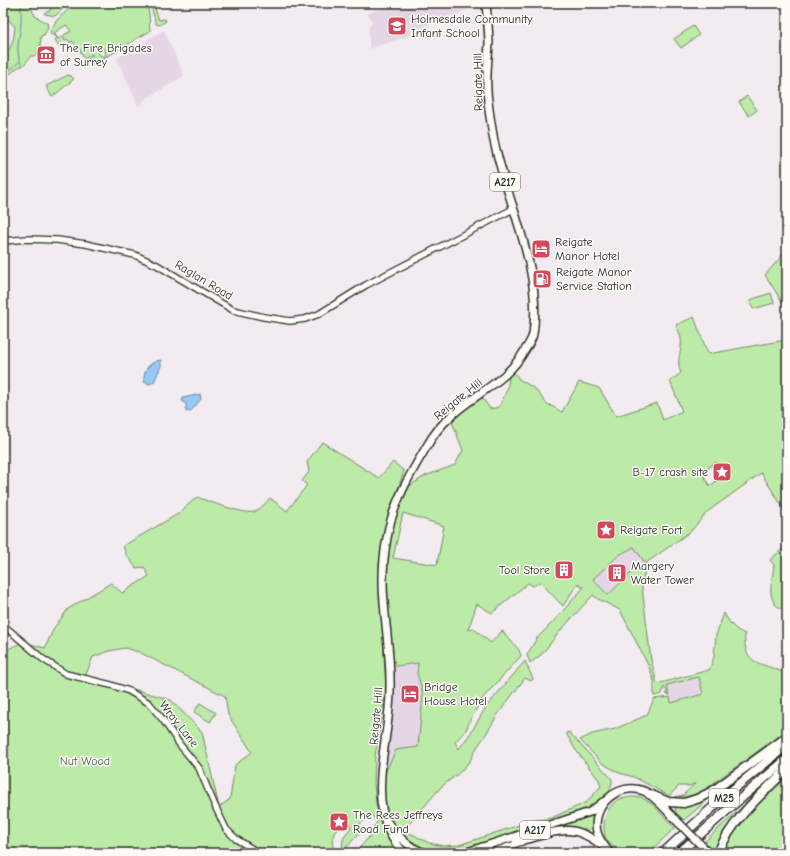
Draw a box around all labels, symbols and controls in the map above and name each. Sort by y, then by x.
place label: Holmesdale Community Infant School [411,12,533,40]
school or university icon: Holmesdale Community Infant School [386,15,408,37]
place label: The Fire Brigades of Surrey [60,41,152,69]
museum icon: The Fire Brigades of Surrey [35,44,57,66]
street label: Reigate Hill [470,53,486,111]
road number: A217 [490,173,520,191]
place label: Reigate Manor Hotel [555,235,620,263]
hotel icon: Reigate Manor Hotel [530,238,552,260]
street label: Raglan Road [173,257,235,303]
place label: Reigate Manor Service Station [556,265,632,293]
fuel station icon: Reigate Manor Service Station [531,268,553,290]
street label: Reigate Hill [431,375,485,423]
place icon: B-17 crash site [711,461,733,483]
place label: B-17 crash site [633,465,708,479]
place icon: Reigate Fort [595,519,617,541]
place label: Reigate Fort [620,523,683,537]
building icon: Tool Store [553,559,575,581]
place label: Margery Water Tower [631,559,694,587]
building icon: Margery Water Tower [606,562,628,584]
place label: Tool Store [499,563,550,577]
place label: Bridge House Hotel [424,680,487,708]
hotel icon: Bridge House Hotel [399,683,421,705]
street label: Reigate Hill [366,686,386,746]
street label: Wray Lane [157,698,201,750]
park label: Nut Wood [60,754,110,768]
road number: M25 [709,789,739,807]
place label: The Rees Jeffreys Road Fund [353,808,443,836]
place icon: The Rees Jeffreys Road Fund [328,811,350,833]
road number: A217 [520,821,550,839]

